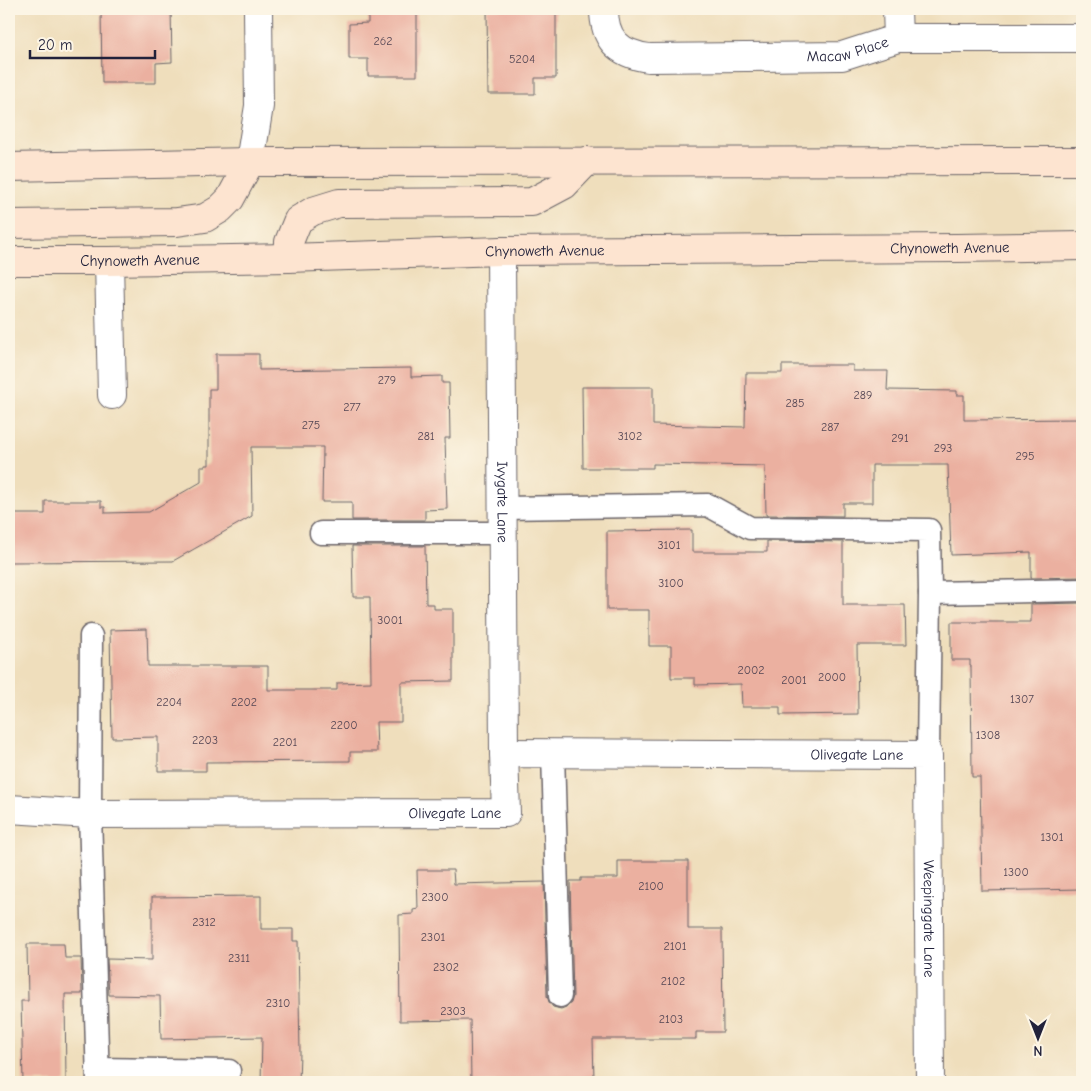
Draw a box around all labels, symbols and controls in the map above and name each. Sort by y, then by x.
scale bar [30,28,155,60]
street label: Macaw Place [807,33,891,65]
house number: 262 [373,34,393,48]
text: 20 m [38,36,72,54]
house number: 5204 [509,52,535,66]
street label: Chynoweth Avenue [890,238,1010,257]
street label: Chynoweth Avenue [485,241,605,261]
street label: Chynoweth Avenue [80,250,200,270]
house number: 279 [378,373,396,387]
house number: 289 [854,388,872,402]
house number: 285 [786,396,804,410]
house number: 277 [343,400,361,414]
house number: 275 [302,418,320,432]
house number: 287 [821,420,839,434]
house number: 281 [417,429,435,443]
house number: 3102 [618,429,642,443]
house number: 291 [891,431,909,445]
house number: 293 [934,441,952,455]
house number: 295 [1015,449,1035,463]
street label: Ivygate Lane [493,461,512,543]
house number: 3101 [658,538,681,552]
house number: 3100 [658,576,684,590]
house number: 3001 [377,613,403,627]
house number: 2002 [737,663,765,677]
house number: 2000 [818,670,846,684]
house number: 2001 [781,673,807,687]
house number: 1307 [1010,692,1034,706]
house number: 2204 [156,695,182,709]
house number: 2202 [231,695,257,709]
house number: 2200 [330,718,358,732]
house number: 1308 [976,728,1000,742]
house number: 2203 [192,733,218,747]
house number: 2201 [273,735,298,749]
street label: Olivegate Lane [810,745,904,764]
street label: Olivegate Lane [408,804,502,822]
house number: 1301 [1041,830,1064,844]
street label: Weepinggate Lane [920,860,938,978]
house number: 1300 [1003,865,1029,879]
house number: 2100 [638,879,664,893]
house number: 2300 [422,890,448,904]
house number: 2312 [192,915,216,929]
house number: 2301 [421,930,445,944]
house number: 2101 [663,939,687,953]
house number: 2311 [228,951,250,965]
house number: 2302 [433,960,459,974]
house number: 2102 [661,974,685,988]
house number: 2310 [266,996,290,1010]
house number: 2303 [440,1004,466,1018]
house number: 2103 [659,1012,683,1026]
north arrow [1014,1014,1064,1064]
text: N [1033,1042,1043,1059]

